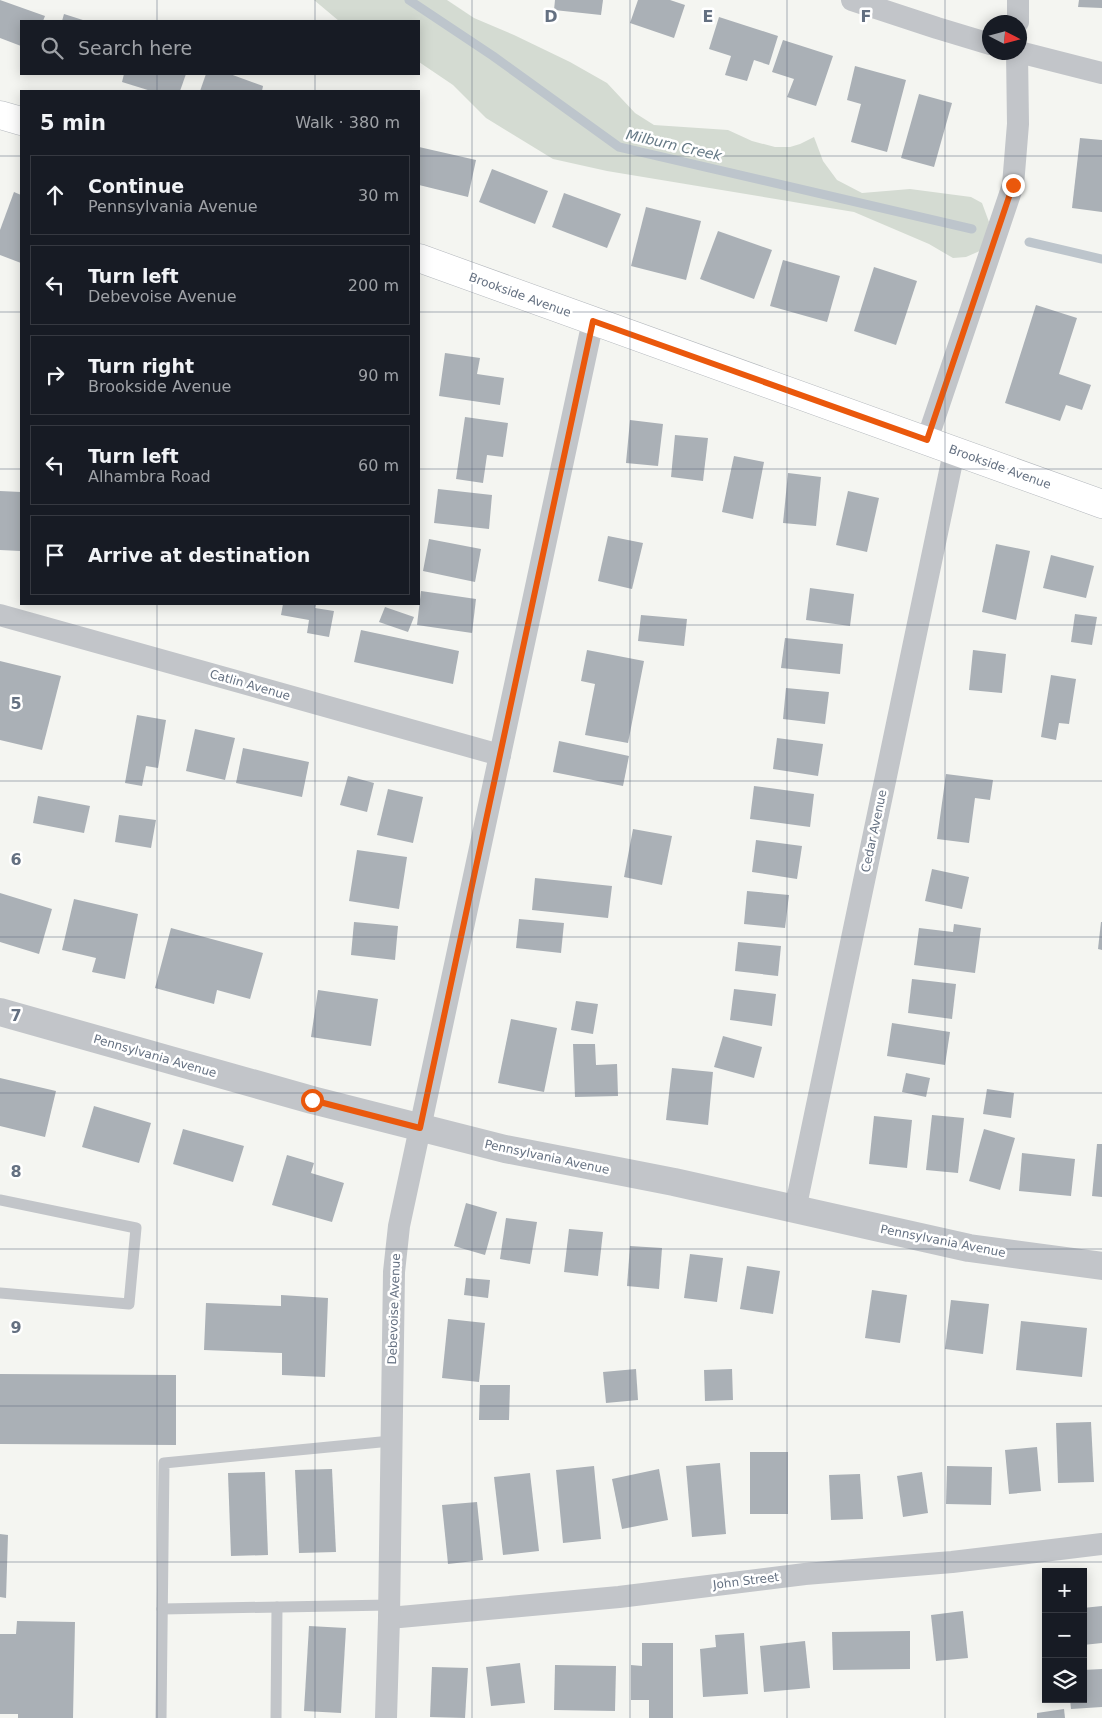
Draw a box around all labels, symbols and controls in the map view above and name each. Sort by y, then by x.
text: D [544,7,558,26]
text: E [703,7,713,26]
text: F [861,7,871,26]
north arrow [982,15,1027,60]
search box [20,20,420,75]
icon: search [38,34,66,62]
text: Search here [78,37,192,59]
text: 5 min [40,111,106,135]
text: Walk · 380 m [295,113,400,132]
water label: Milburn Creek [625,126,724,164]
route end [1002,174,1025,197]
text: Continue [88,175,184,197]
icon: ahead [41,181,69,209]
text: 30 m [358,186,399,205]
text: Pennsylvania Avenue [88,197,258,216]
text: Turn left [88,265,179,287]
street label: Brookside Avenue [467,270,573,320]
icon: left [41,271,69,299]
text: 200 m [348,276,399,295]
text: Debevoise Avenue [88,287,237,306]
text: Turn right [88,355,194,377]
icon: right [41,361,69,389]
text: 90 m [358,366,399,385]
text: Brookside Avenue [88,377,231,396]
street label: Brookside Avenue [947,442,1053,492]
text: Turn left [88,445,179,467]
icon: left [41,451,69,479]
text: 60 m [358,456,399,475]
text: Alhambra Road [88,467,211,486]
icon: arrive [41,541,69,569]
text: Arrive at destination [88,544,310,566]
street label: Catlin Avenue [208,667,292,703]
text: 5 [10,694,22,713]
street label: Cedar Avenue [858,788,890,874]
text: 6 [10,850,22,869]
text: 7 [10,1006,22,1025]
street label: Pennsylvania Avenue [92,1032,218,1080]
route start [301,1089,324,1112]
street label: Pennsylvania Avenue [483,1137,611,1177]
text: 8 [10,1162,22,1181]
street label: Pennsylvania Avenue [879,1222,1007,1260]
street label: Debevoise Avenue [385,1253,403,1365]
text: 9 [10,1318,22,1337]
map controls [1042,1568,1087,1703]
button: + [1042,1568,1087,1613]
street label: John Street [711,1570,780,1592]
button: − [1042,1613,1087,1658]
button: layers [1042,1658,1087,1703]

